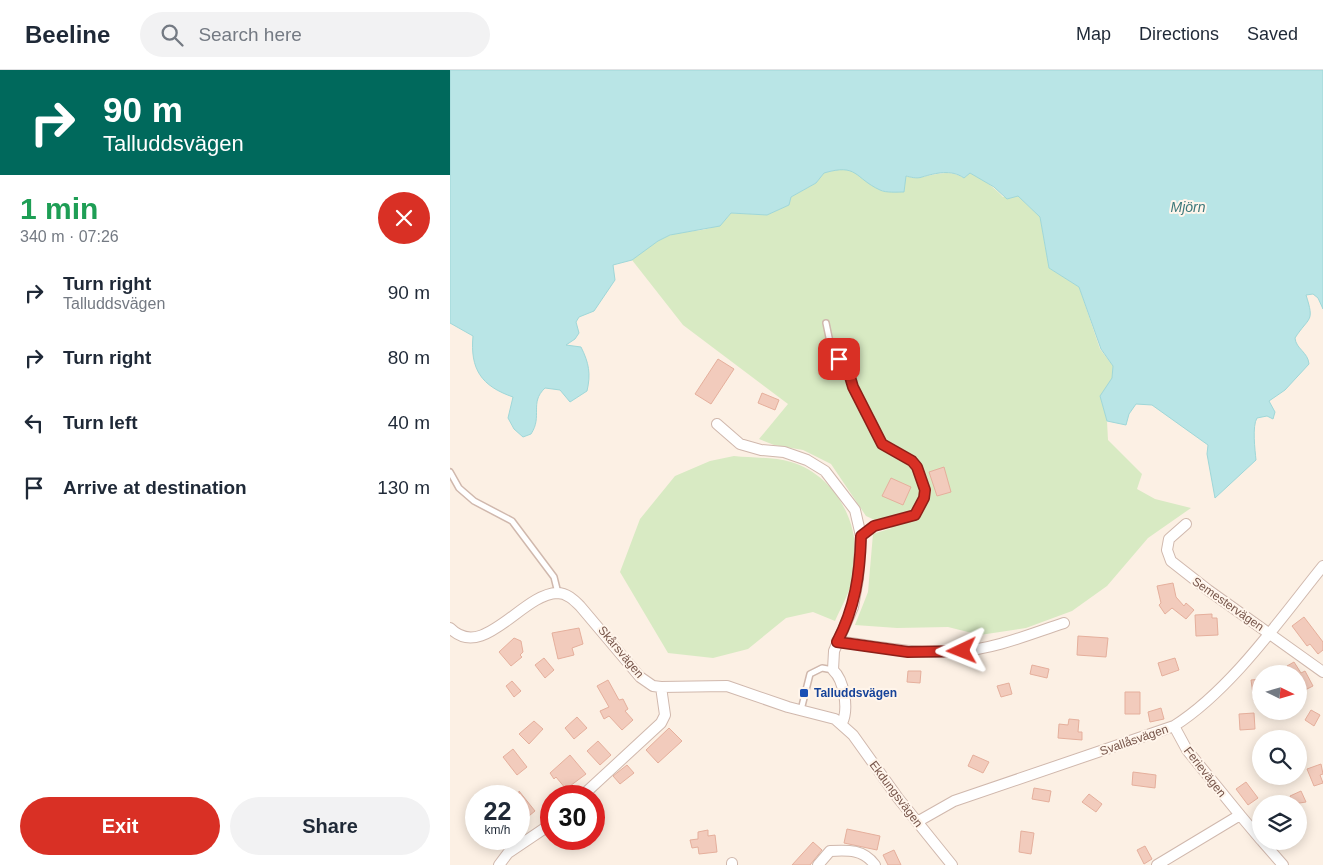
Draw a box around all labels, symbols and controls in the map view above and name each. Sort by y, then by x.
search box [140,12,490,57]
text: Beeline [25,21,110,48]
icon: search [158,21,186,49]
text: Search here [198,24,302,45]
text: Map [1076,24,1111,44]
text: Directions [1139,24,1219,44]
text: Saved [1247,24,1298,44]
icon: right [20,90,85,155]
text: 90 m [103,90,183,129]
text: Talluddsvägen [103,131,244,156]
text: 1 min [20,192,98,225]
button: close [378,192,430,244]
water label: Mjörn [1170,199,1206,215]
text: 340 m · 07:26 [20,228,119,245]
text: Turn right [63,273,151,294]
icon: right [20,279,48,307]
text: 90 m [388,282,430,303]
text: Talluddsvägen [63,295,165,312]
pin [818,338,860,380]
icon: right [20,344,48,372]
icon: arrive [825,345,853,373]
text: Turn right [63,347,151,368]
text: 80 m [388,347,430,368]
icon: left [20,409,48,437]
text: Turn left [63,412,138,433]
text: 40 m [388,412,430,433]
icon: arrive [20,474,48,502]
text: Arrive at destination [63,477,247,498]
text: 130 m [377,477,430,498]
street label: Semestervägen [1190,574,1266,634]
street label: Skårsvägen [595,623,647,681]
position arrow [935,624,987,676]
north arrow [1252,665,1308,720]
map controls [1252,665,1307,850]
place label: Talluddsvägen [814,686,897,700]
marker: Talluddsvägen [798,687,810,699]
street label: Svallåsvägen [1098,722,1170,758]
button: search [1252,730,1307,785]
street label: Ferievägen [1181,744,1229,800]
street label: Ekdungsvägen [867,758,925,830]
speed limit sign: 30 [540,785,605,850]
button: layers [1252,795,1307,850]
button: Exit [20,797,220,855]
button: Share [230,797,430,855]
text: 22 [484,797,511,825]
text: km/h [484,823,511,837]

